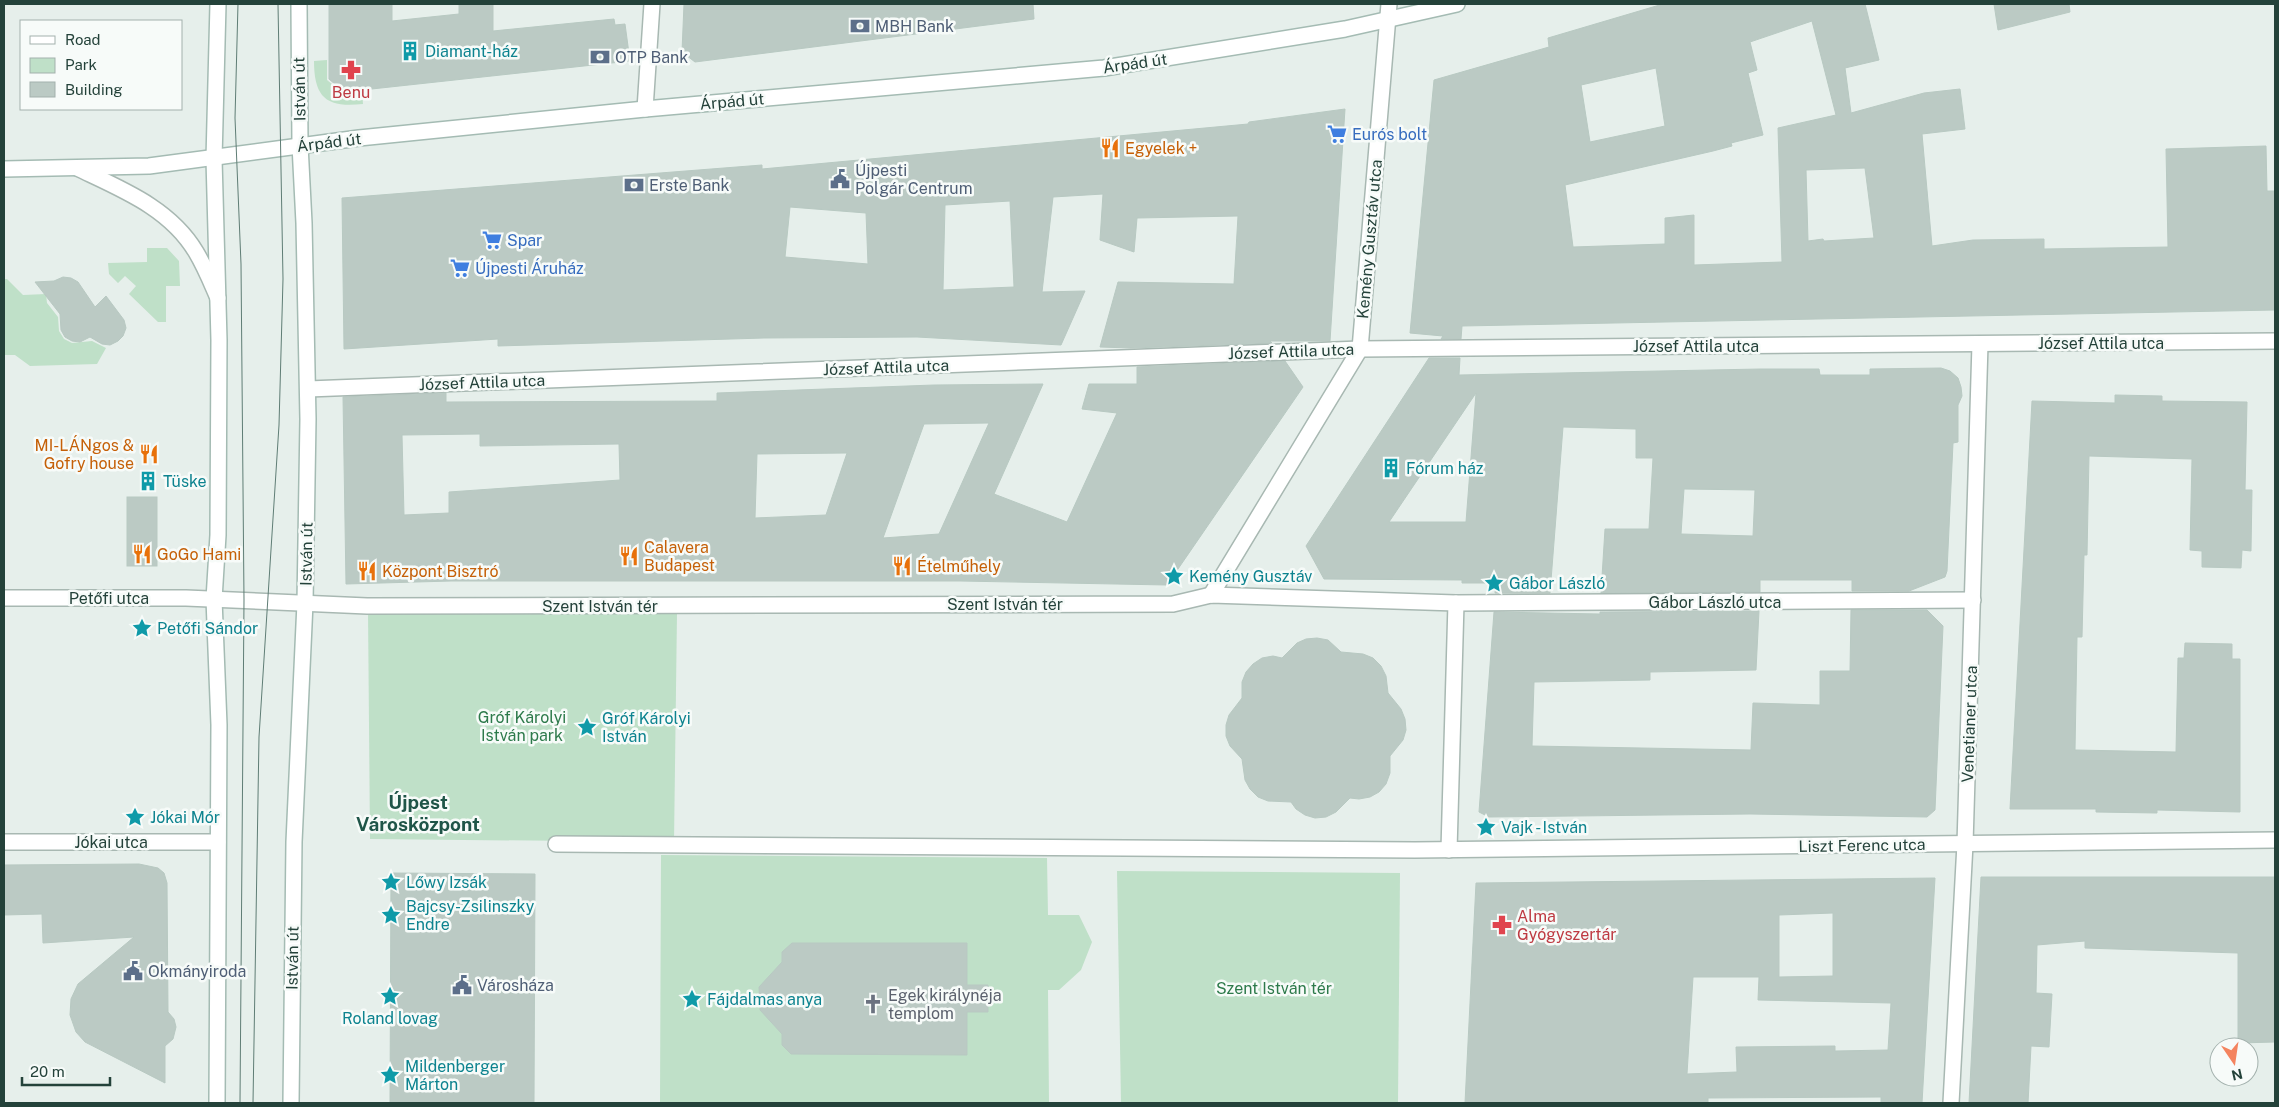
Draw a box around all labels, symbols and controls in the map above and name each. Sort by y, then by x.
bank icon: MBH Bank [849,15,871,37]
place label: MBH Bank [875,17,954,36]
legend [20,20,182,110]
text: Road [65,31,101,48]
building icon: Diamant-ház [399,40,421,62]
place label: Diamant-ház [425,42,518,61]
bank icon: OTP Bank [589,46,611,68]
place label: OTP Bank [615,48,688,67]
street label: Árpád út [1102,49,1168,77]
text: Park [65,56,97,73]
street label: István út [289,57,310,121]
pharmacy icon: Benu [340,59,362,81]
text: Building [65,81,123,98]
place label: Benu [332,83,370,102]
street label: Árpád út [699,88,765,114]
supermarket icon: Eurós bolt [1326,123,1348,145]
place label: Eurós bolt [1352,125,1427,144]
street label: Árpád út [296,128,362,156]
restaurant icon: Egyelek + [1099,137,1121,159]
place label: Egyelek + [1125,139,1197,158]
street label: Kemény Gusztáv utca [1353,159,1386,320]
place label: Újpesti Polgár Centrum [855,160,973,198]
public building icon: Újpesti Polgár Centrum [829,168,851,190]
bank icon: Erste Bank [623,174,645,196]
place label: Erste Bank [649,176,729,195]
supermarket icon: Spar [481,229,503,251]
place label: Spar [507,231,542,250]
supermarket icon: Újpesti Áruház [449,257,471,279]
place label: Újpesti Áruház [475,258,584,278]
street label: József Attila utca [2038,334,2164,353]
street label: József Attila utca [1633,337,1759,356]
street label: József Attila utca [1228,340,1354,363]
street label: József Attila utca [823,356,949,379]
street label: József Attila utca [419,371,545,394]
place label: MI-LÁNgos & Gofry house [35,435,134,473]
restaurant icon: MI-LÁNgos & Gofry house [138,443,160,465]
building icon: Fórum ház [1380,457,1402,479]
place label: Fórum ház [1406,459,1484,478]
building icon: Tüske [137,470,159,492]
place label: Tüske [163,472,207,491]
street label: István út [296,522,317,586]
place label: Calavera Budapest [644,538,715,575]
restaurant icon: GoGo Hami [131,543,153,565]
place label: GoGo Hami [157,545,241,564]
restaurant icon: Calavera Budapest [618,545,640,567]
restaurant icon: Ételműhely [891,555,913,577]
place label: Ételműhely [917,556,1001,576]
restaurant icon: Központ Bisztró [356,560,378,582]
place label: Központ Bisztró [382,562,498,581]
place icon: Kemény Gusztáv [1163,565,1185,587]
place label: Kemény Gusztáv [1189,567,1312,586]
place icon: Gábor László [1483,572,1505,594]
place label: Gábor László [1509,574,1605,593]
street label: Petőfi utca [69,589,149,608]
street label: Gábor László utca [1649,593,1781,612]
street label: Szent István tér [947,595,1063,614]
street label: Szent István tér [542,597,658,616]
place icon: Petőfi Sándor [131,617,153,639]
place label: Petőfi Sándor [157,619,258,638]
street label: Venetianer utca [1958,665,1981,783]
park label: Gróf Károlyi István park [478,708,566,745]
place label: Gróf Károlyi István [602,709,691,746]
place icon: Gróf Károlyi István [576,716,598,738]
district label: Újpest Városközpont [356,791,480,835]
place icon: Jókai Mór [124,806,146,828]
place label: Jókai Mór [150,808,220,827]
place icon: Vajk - István [1475,816,1497,838]
place label: Vajk - István [1501,818,1587,837]
street label: Jókai utca [74,833,148,852]
street label: Liszt Ferenc utca [1798,835,1926,856]
place icon: Lőwy Izsák [380,871,402,893]
place label: Lőwy Izsák [406,873,487,892]
place label: Bajcsy-Zsilinszky Endre [406,897,535,934]
place icon: Bajcsy-Zsilinszky Endre [380,904,402,926]
place label: Alma Gyógyszertár [1517,907,1617,944]
pharmacy icon: Alma Gyógyszertár [1491,914,1513,936]
street label: István út [282,926,303,990]
public building icon: Okmányiroda [122,960,144,982]
place label: Okmányiroda [148,962,246,981]
public building icon: Városháza [451,974,473,996]
place label: Városháza [477,976,554,995]
park label: Szent István tér [1216,979,1332,998]
place icon: Roland lovag [379,985,401,1007]
place label: Egek királynéja templom [888,986,1002,1023]
place icon: Fájdalmas anya [681,988,703,1010]
place label: Fájdalmas anya [707,990,822,1009]
church icon: Egek királynéja templom [862,993,884,1015]
place label: Roland lovag [342,1009,438,1028]
north arrow [2209,1037,2259,1087]
scale bar [22,1054,110,1086]
place label: Mildenberger Márton [405,1057,505,1094]
text: 20 m [30,1063,65,1080]
place icon: Mildenberger Márton [379,1064,401,1086]
text: N [2230,1066,2244,1084]

